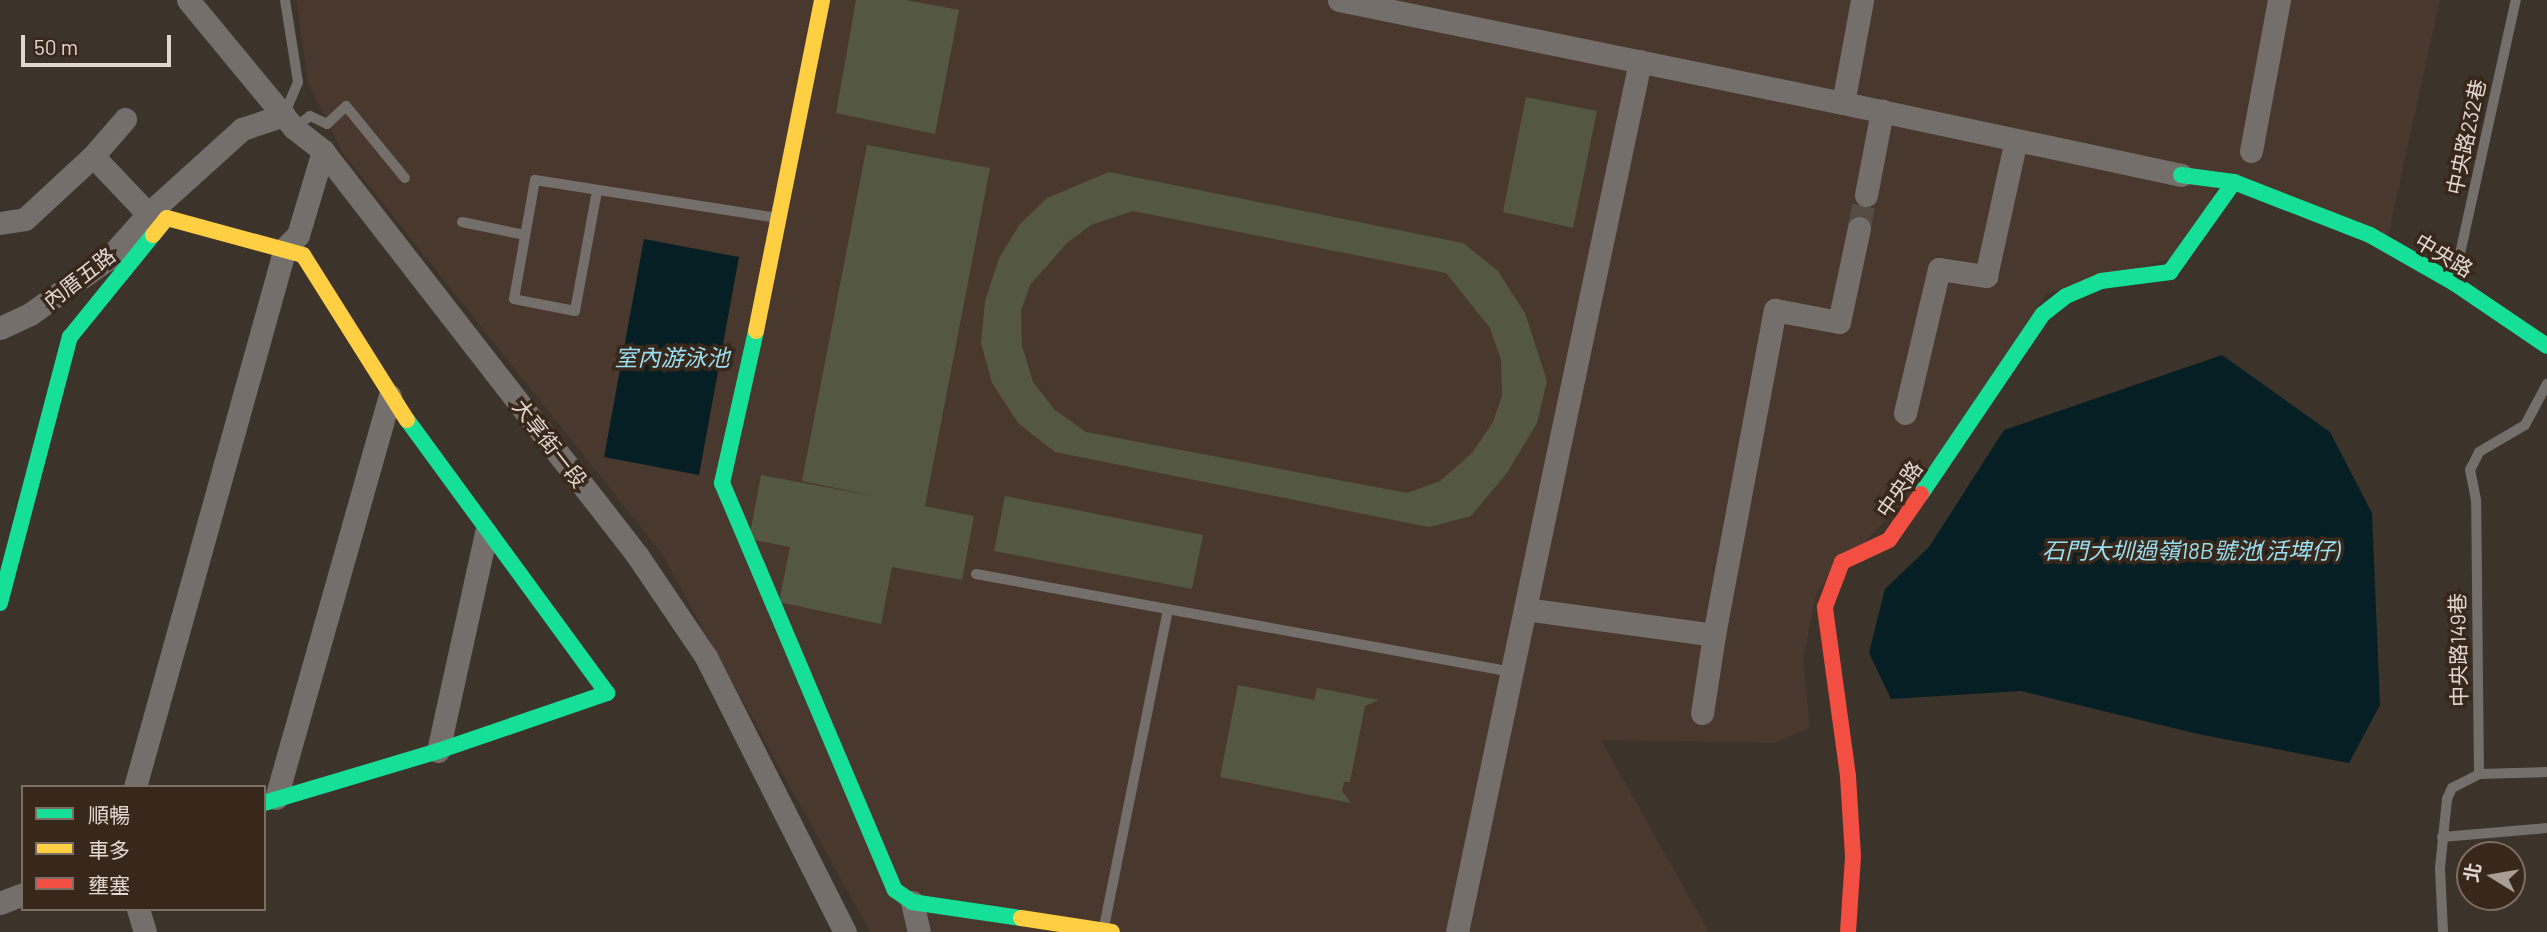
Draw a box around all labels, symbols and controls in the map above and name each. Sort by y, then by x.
scale bar [24,21,175,65]
text: 50 m [34,34,78,59]
street label: 中央路232巷 [2441,77,2491,197]
street label: 中央路 [2411,228,2477,282]
street label: 內厝五路 [38,242,120,314]
water label: 室內游泳池 [615,343,729,371]
street label: 大享街一段 [508,394,592,492]
street label: 中央路 [1871,456,1927,522]
water label: 石門大圳過嶺18B號池(活埤仔) [2042,536,2340,564]
street label: 中央路149巷 [2444,593,2472,707]
legend [21,785,266,911]
text: 順暢 [88,802,130,827]
text: 車多 [88,837,130,862]
north arrow [2456,841,2526,911]
text: 北 [2459,861,2485,884]
text: 壅塞 [88,872,130,897]

